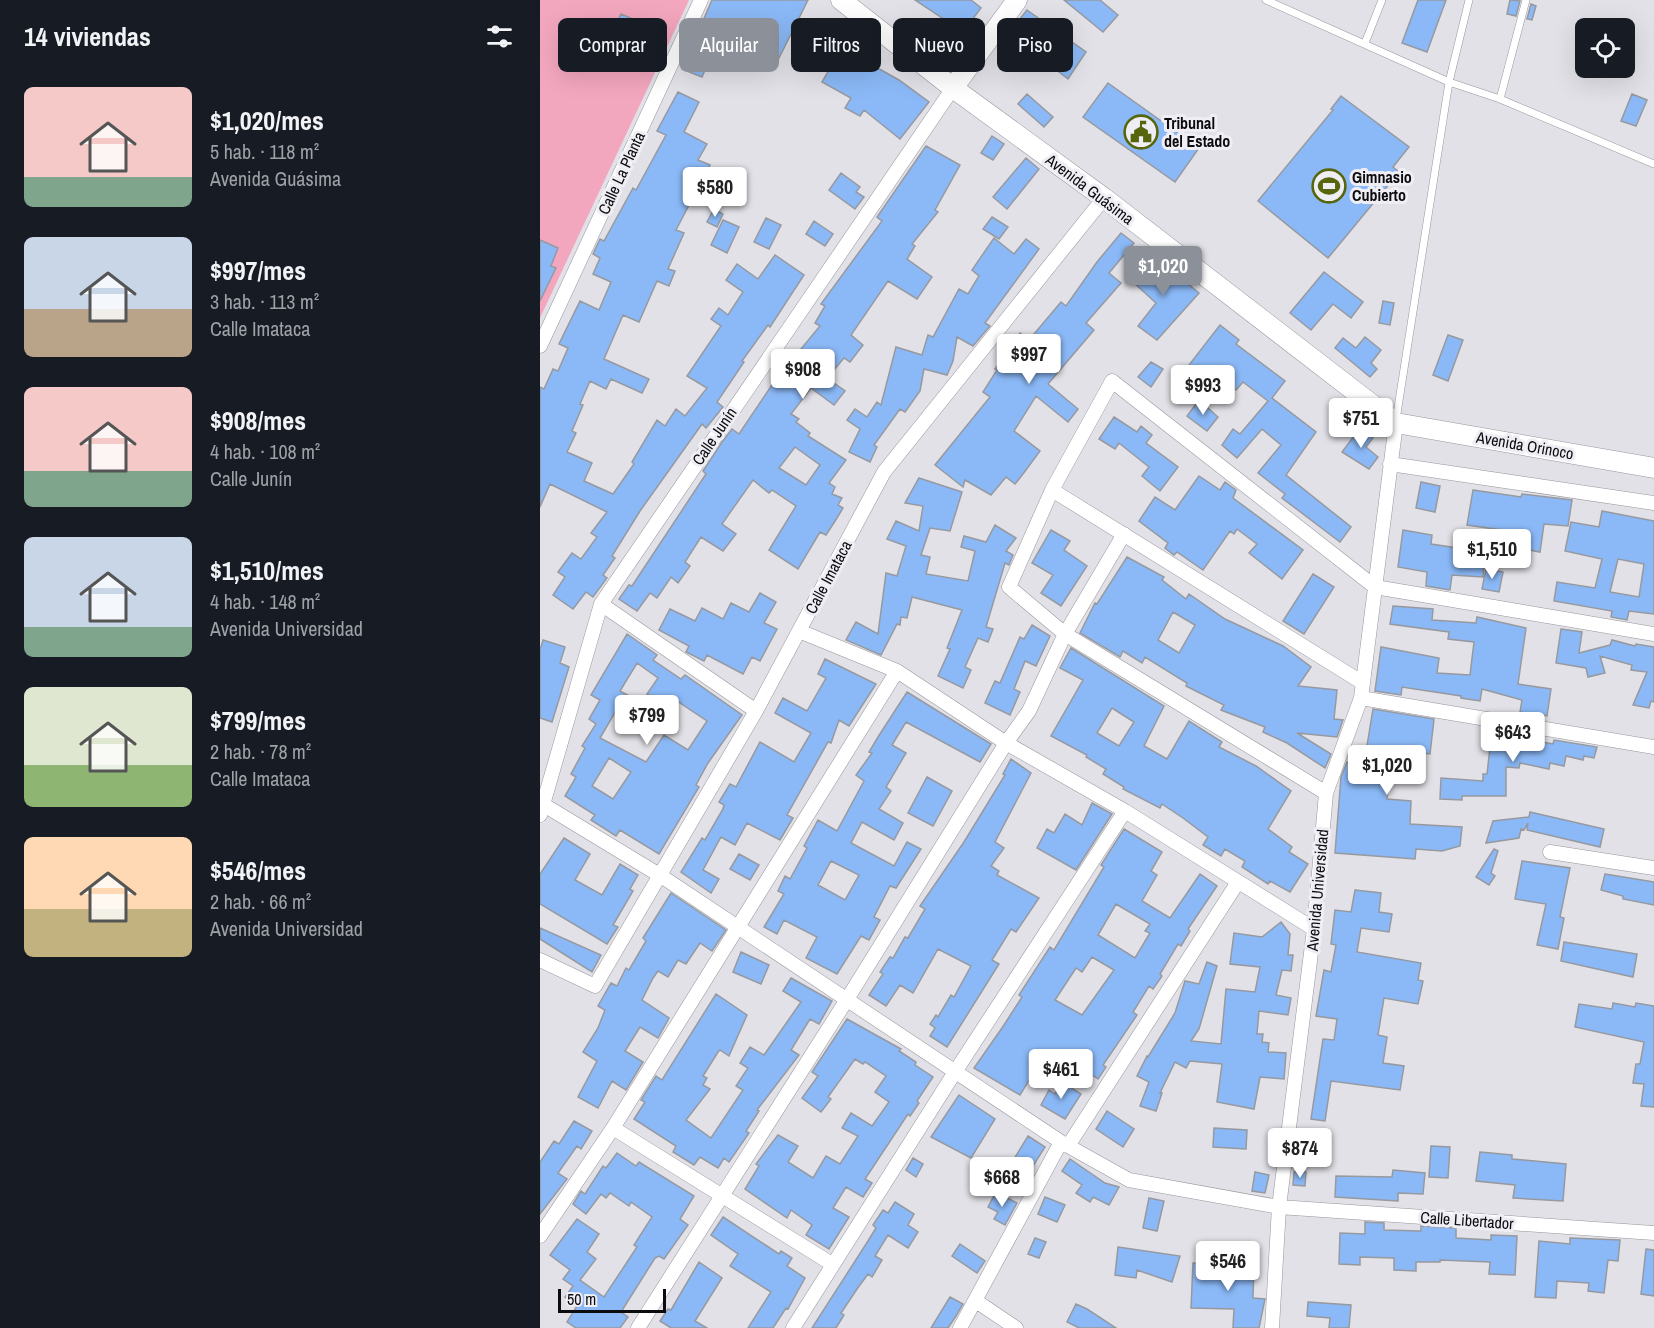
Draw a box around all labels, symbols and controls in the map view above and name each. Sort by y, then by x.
chip: Comprar [558,18,667,72]
chip: Alquilar [679,18,779,72]
chip: Filtros [791,18,881,72]
chip: Nuevo [893,18,985,72]
chip: Piso [997,18,1073,72]
map controls [1575,18,1635,78]
button: locate [1575,18,1635,78]
text: 14 viviendas [24,19,151,54]
icon: filters [483,20,516,53]
text: $1,020/mes [210,103,324,138]
icon: home [72,111,144,183]
place label: Tribunal del Estado [1164,112,1230,152]
public building icon: Tribunal del Estado [1123,114,1159,150]
street label: Calle La Planta [592,127,650,218]
text: 5 hab. · 118 m² [210,138,319,165]
street label: Avenida Guásima [1041,148,1139,230]
text: Avenida Guásima [210,165,341,192]
place label: Gimnasio Cubierto [1352,166,1412,206]
pin: $580 [679,167,751,218]
sports icon: Gimnasio Cubierto [1311,168,1347,204]
text: $580 [697,173,733,200]
pin: $1,020 [1114,246,1212,297]
text: $1,020 [1138,252,1188,279]
text: $997/mes [210,253,306,288]
icon: home [72,261,144,333]
text: 3 hab. · 113 m² [210,288,319,315]
text: Calle Imataca [210,315,310,342]
pin: $997 [993,334,1065,385]
text: $997 [1011,340,1047,367]
pin: $908 [767,349,839,400]
text: $908 [785,355,821,382]
pin: $993 [1167,365,1239,416]
text: $993 [1185,371,1221,398]
pin: $751 [1325,398,1397,449]
text: $908/mes [210,403,306,438]
street label: Calle Junín [687,403,741,469]
text: $751 [1343,404,1379,431]
icon: home [72,411,144,483]
street label: Avenida Orinoco [1474,425,1575,464]
text: 4 hab. · 108 m² [210,438,320,465]
text: Calle Junín [210,465,292,492]
pin: $1,510 [1443,529,1541,580]
text: $1,510 [1467,535,1517,562]
street label: Calle Imataca [799,536,857,618]
text: $1,510/mes [210,553,324,588]
icon: home [72,561,144,633]
text: 4 hab. · 148 m² [210,588,320,615]
text: Avenida Universidad [210,615,363,642]
pin: $799 [611,695,683,746]
text: $799 [629,701,665,728]
text: $799/mes [210,703,306,738]
icon: home [72,711,144,783]
pin: $643 [1477,712,1549,763]
text: $643 [1495,718,1531,745]
text: 2 hab. · 78 m² [210,738,311,765]
pin: $1,020 [1338,745,1436,796]
text: $1,020 [1362,751,1412,778]
text: Calle Imataca [210,765,310,792]
street label: Avenida Universidad [1301,828,1333,953]
text: $546/mes [210,853,306,888]
icon: home [72,861,144,933]
text: 2 hab. · 66 m² [210,888,311,915]
text: Avenida Universidad [210,915,363,942]
pin: $461 [1025,1049,1097,1100]
text: $461 [1043,1055,1079,1082]
pin: $874 [1264,1128,1336,1179]
text: $874 [1282,1134,1318,1161]
pin: $668 [966,1157,1038,1208]
text: $668 [984,1163,1020,1190]
street label: Calle Libertador [1420,1206,1515,1234]
pin: $546 [1192,1241,1264,1292]
text: $546 [1210,1247,1246,1274]
scale bar [558,1286,666,1314]
text: 50 m [567,1288,596,1310]

